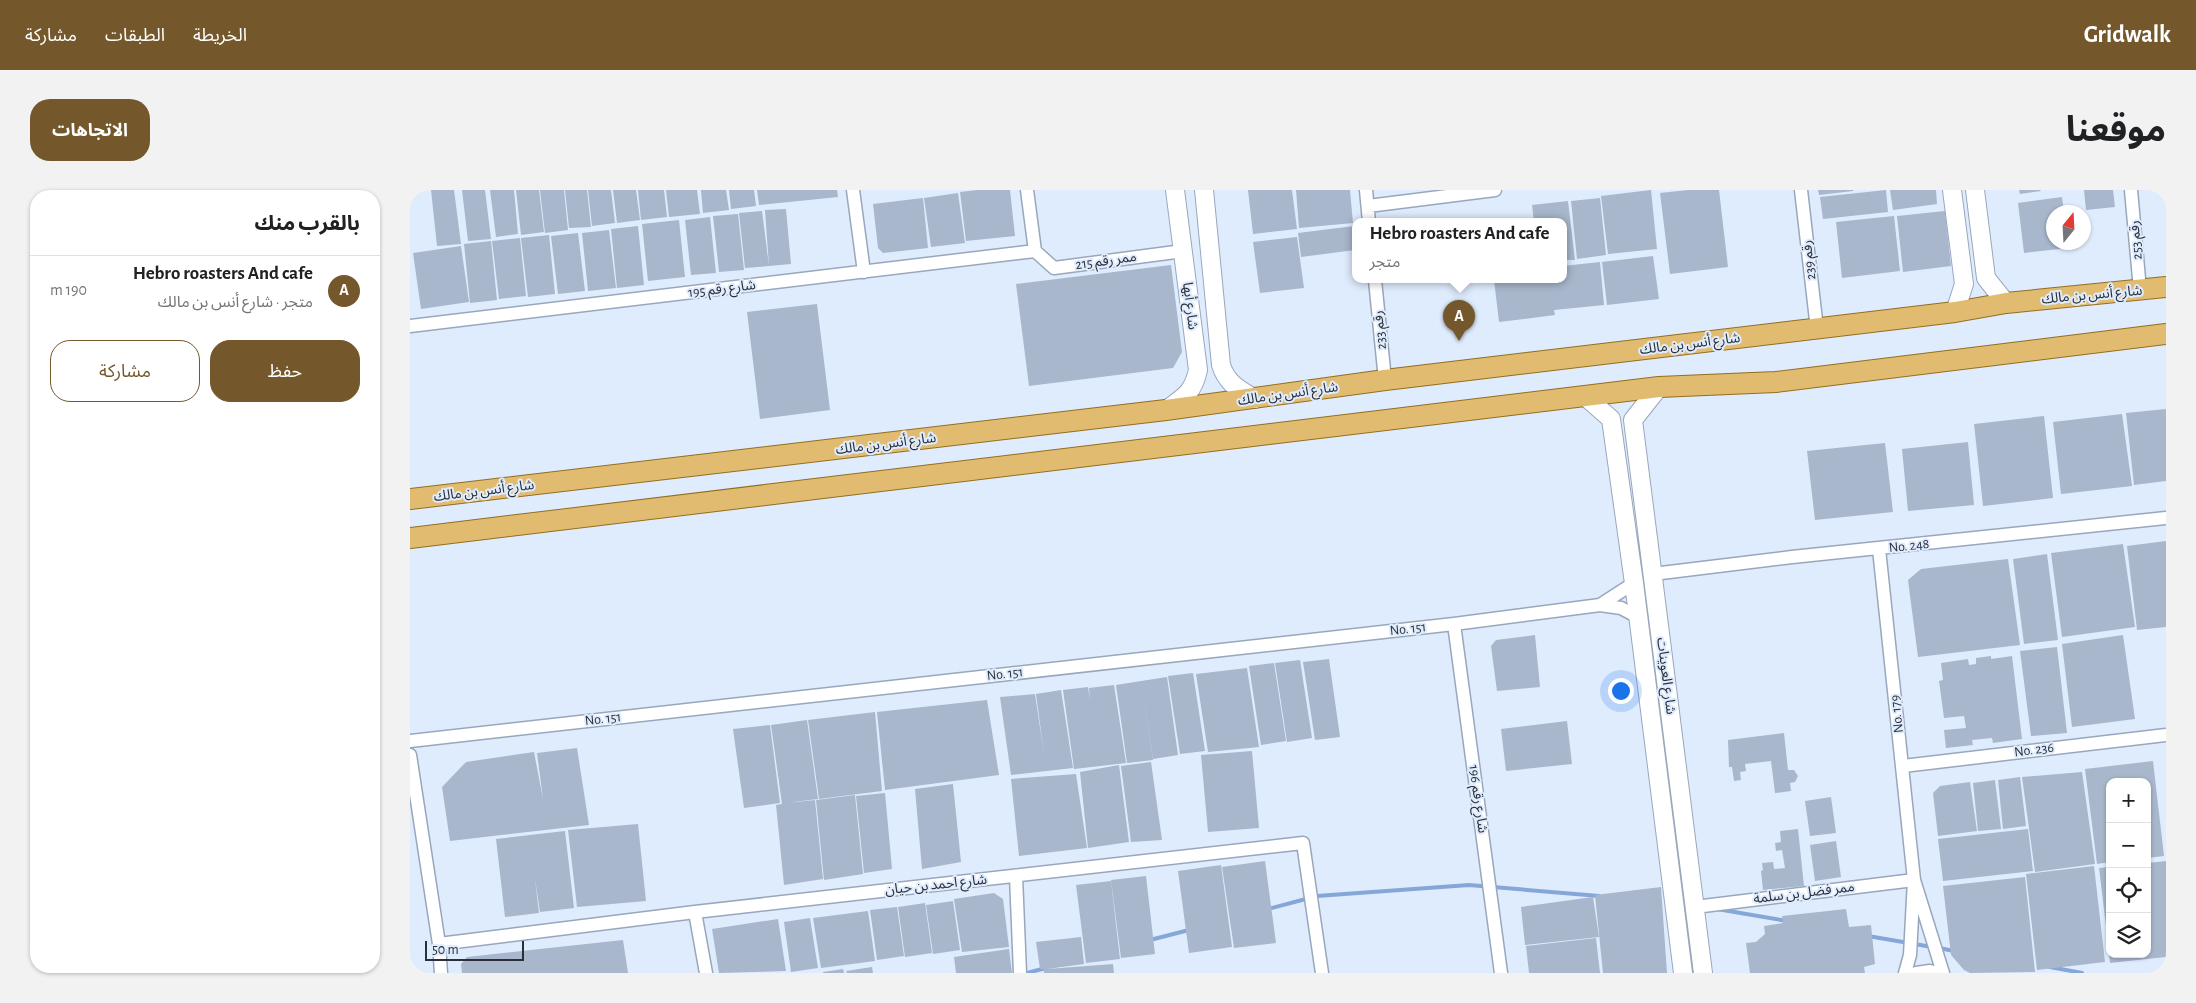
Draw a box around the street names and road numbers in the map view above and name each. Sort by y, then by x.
street label: رقم 253 [2127,220,2148,260]
street label: رقم 239 [1800,239,1821,281]
street label: ممر رقم 215 [1075,250,1138,275]
street label: شارع رقم 195 [687,278,757,303]
street label: شارع أبها [1177,281,1203,331]
street label: شارع أنس بن مالك [2041,281,2143,309]
street label: رقم 233 [1371,310,1392,350]
street label: شارع أنس بن مالك [1639,328,1741,360]
street label: شارع أنس بن مالك [1237,377,1339,411]
street label: شارع أنس بن مالك [835,428,937,460]
street label: شارع أنس بن مالك [433,475,535,507]
street label: No. 248 [1888,537,1930,555]
street label: No. 151 [1389,620,1427,638]
street label: شارع العوينات [1651,637,1678,716]
street label: No. 151 [986,665,1024,683]
street label: No. 179 [1888,694,1906,734]
street label: No. 151 [584,710,622,728]
street label: No. 236 [2013,741,2055,759]
street label: شارع رقم 196 [1463,764,1490,834]
street label: شارع احمد بن حيان [884,873,988,900]
street label: ممر فضل بن سلمة [1753,880,1855,907]

